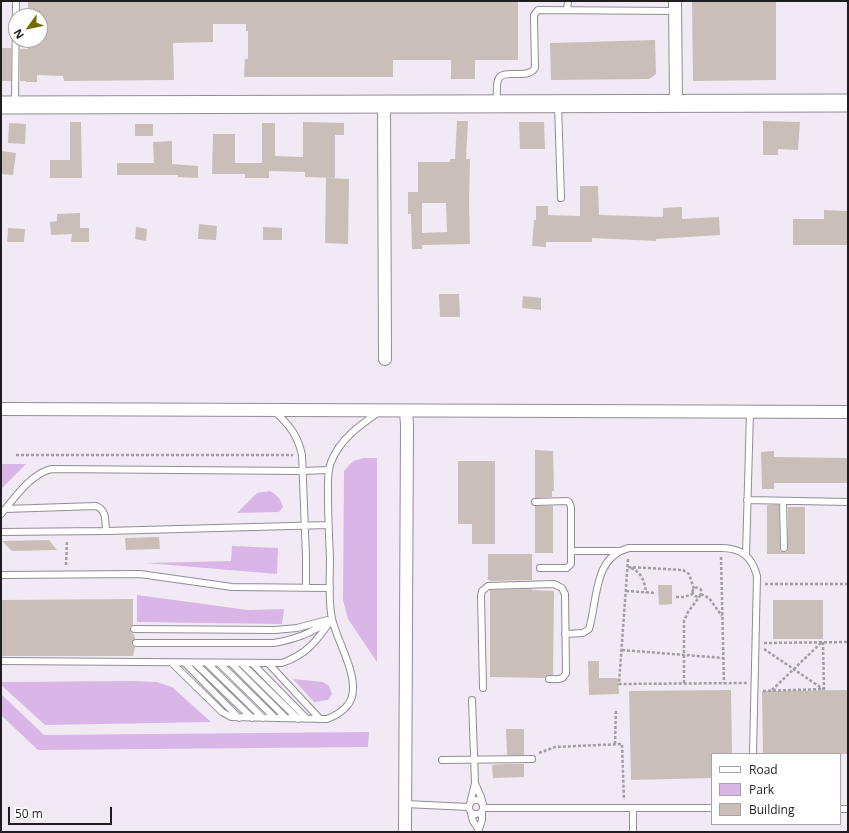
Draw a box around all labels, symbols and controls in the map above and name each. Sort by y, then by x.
north arrow [8,8,48,48]
text: N [10,26,27,42]
legend [711,753,841,825]
text: Road [749,761,778,778]
text: Park [749,781,774,798]
scale bar [10,799,114,825]
text: Building [749,801,794,818]
text: 50 m [15,805,43,822]

